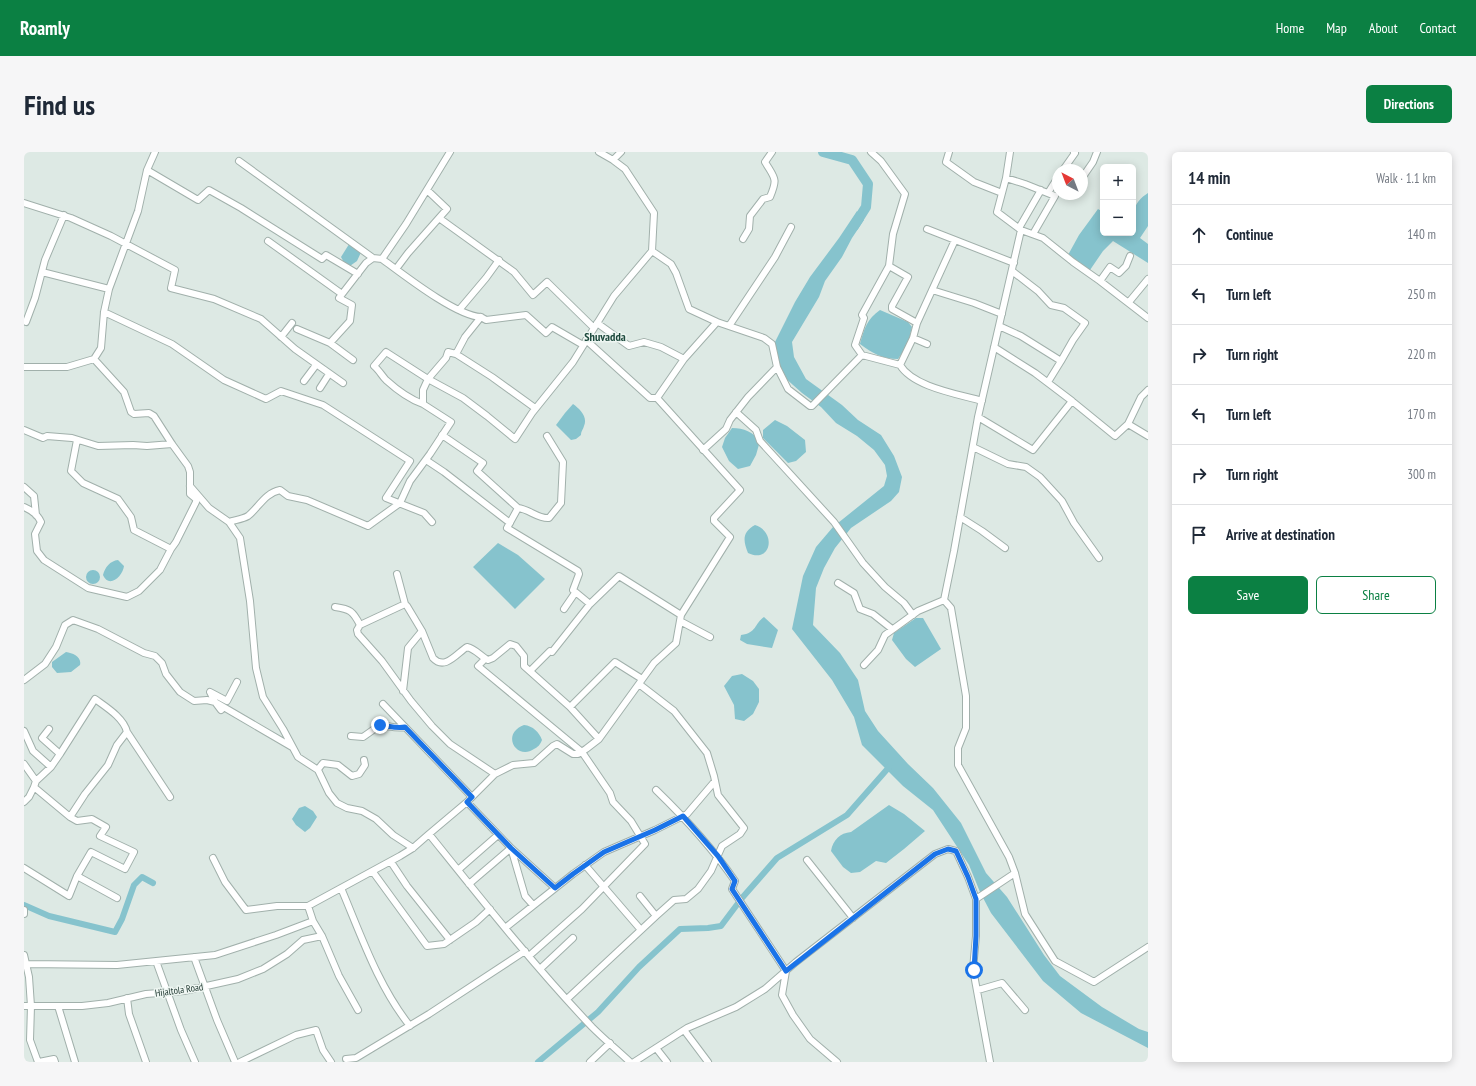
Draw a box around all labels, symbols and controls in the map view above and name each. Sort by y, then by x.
text: Roamly [20,16,70,40]
text: Home [1276,19,1304,37]
text: Map [1326,19,1347,37]
text: About [1369,19,1398,37]
text: Contact [1420,19,1456,37]
button: Directions [1366,85,1452,123]
text: Find us [24,86,95,123]
north arrow [1052,164,1088,200]
map controls [1100,164,1136,236]
button: + [1100,164,1136,200]
text: 14 min [1188,167,1230,189]
text: Walk · 1.1 km [1376,170,1436,187]
button: − [1100,200,1136,236]
icon: ahead [1188,224,1210,246]
text: Continue [1226,225,1273,244]
text: 140 m [1407,226,1436,243]
icon: left [1188,284,1210,306]
text: Turn left [1226,285,1271,304]
text: 250 m [1407,286,1436,303]
district label: Shuvadda [584,329,626,344]
icon: right [1188,344,1210,366]
text: Turn right [1226,345,1278,364]
text: 220 m [1407,346,1436,363]
icon: left [1188,404,1210,426]
text: Turn left [1226,405,1271,424]
text: 170 m [1407,406,1436,423]
icon: right [1188,464,1210,486]
text: Turn right [1226,465,1278,484]
text: 300 m [1407,466,1436,483]
icon: arrive [1188,524,1210,546]
text: Arrive at destination [1226,525,1335,544]
button: Save [1188,576,1308,614]
button: Share [1316,576,1436,614]
route end [371,716,389,734]
route start [965,961,983,979]
street label: Hijaltola Road [154,980,204,1000]

